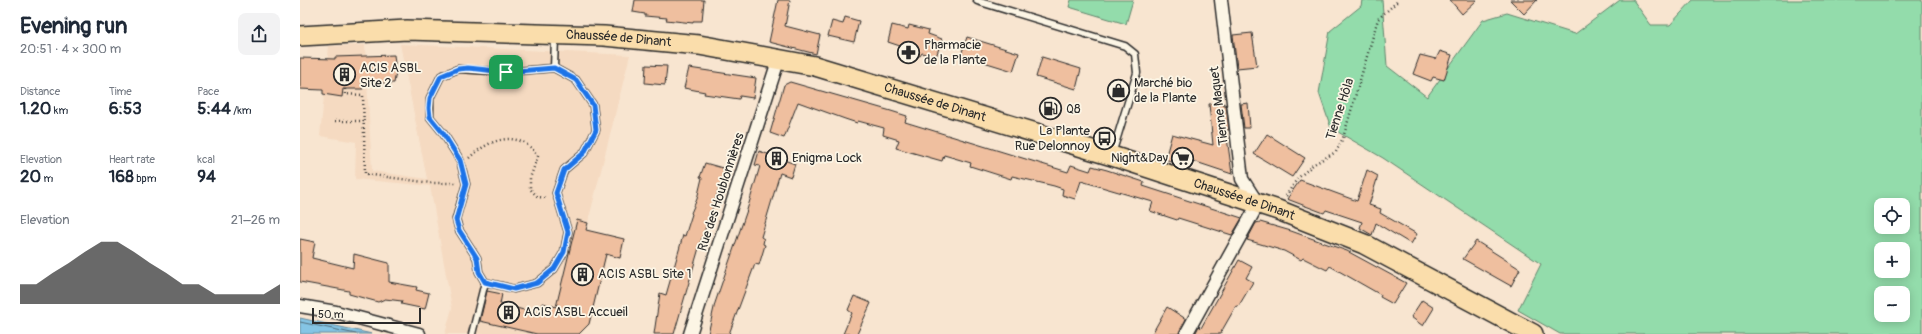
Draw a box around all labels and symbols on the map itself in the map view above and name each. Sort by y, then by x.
street label: Chaussée de Dinant [566,27,673,50]
place label: Pharmacie de la Plante [924,37,987,68]
pharmacy icon: Pharmacie de la Plante [896,39,922,65]
pin [489,55,523,89]
place label: ACIS ASBL Site 2 [360,60,421,91]
building icon: ACIS ASBL Site 2 [331,62,357,88]
street label: Tienne Maquet [1206,65,1232,146]
place label: Marché bio de la Plante [1134,75,1197,106]
street label: Tienne Hôla [1322,76,1358,142]
shop icon: Marché bio de la Plante [1105,77,1131,103]
street label: Chaussée de Dinant [882,79,989,126]
fuel station icon: Q8 [1037,96,1063,122]
place label: Q8 [1066,101,1081,117]
place label: La Plante Rue Delonnoy [1015,123,1091,154]
bus stop icon: La Plante Rue Delonnoy [1092,125,1118,151]
street label: Rue des Houblonnières [694,131,748,253]
building icon: Enigma Lock [764,145,790,171]
supermarket icon: Night&Day [1170,145,1196,171]
place label: Enigma Lock [792,150,862,166]
place label: Night&Day [1111,150,1168,166]
street label: Chaussée de Dinant [1191,175,1298,224]
building icon: ACIS ASBL Site 1 [570,261,596,287]
place label: ACIS ASBL Site 1 [598,266,692,282]
building icon: ACIS ASBL Accueil [495,299,521,325]
place label: ACIS ASBL Accueil [524,304,628,320]
scale bar [312,306,421,325]

